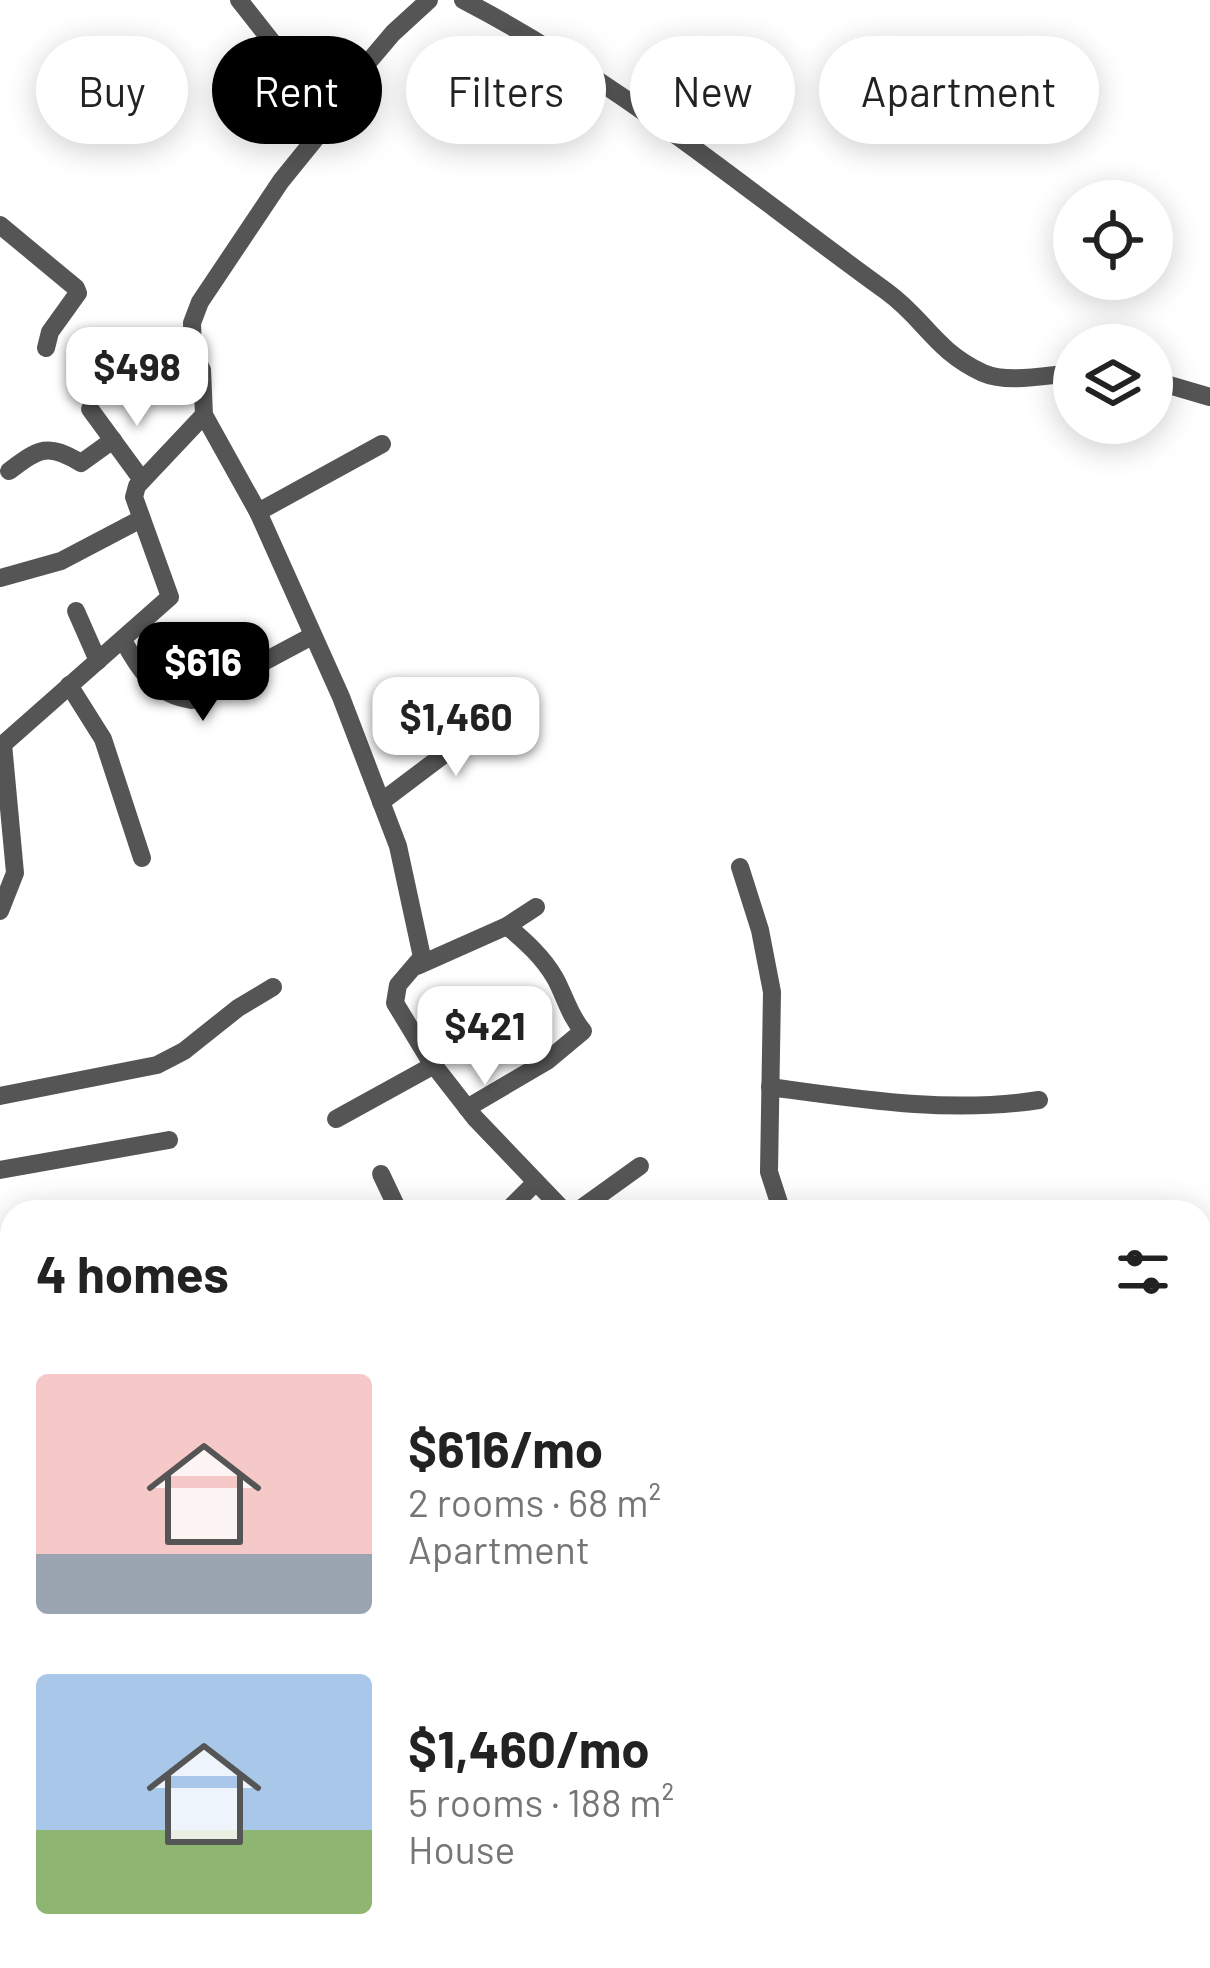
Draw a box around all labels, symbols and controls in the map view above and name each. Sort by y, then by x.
chip: Buy [36,36,188,144]
chip: Rent [212,36,382,144]
chip: Filters [406,36,606,144]
chip: New [630,36,795,144]
chip: Apartment [819,36,1099,144]
map controls [1053,180,1173,444]
button: locate [1053,180,1173,300]
button: layers [1053,324,1173,444]
pin: $498 [66,327,208,429]
text: $498 [93,342,181,389]
pin: $616 [132,622,274,724]
text: $616 [164,637,242,684]
pin: $1,460 [358,677,554,779]
text: $1,460 [399,692,513,739]
pin: $421 [414,986,556,1088]
text: $421 [444,1001,526,1048]
icon: filters [1110,1239,1176,1305]
text: 4 homes [36,1242,229,1303]
text: $616/mo [408,1417,603,1478]
icon: home [132,1422,276,1566]
text: 2 rooms · 68 m² [408,1478,661,1525]
text: Apartment [408,1525,590,1572]
text: $1,460/mo [408,1717,650,1778]
icon: home [132,1722,276,1866]
text: 5 rooms · 188 m² [408,1778,674,1825]
text: House [408,1825,515,1872]

